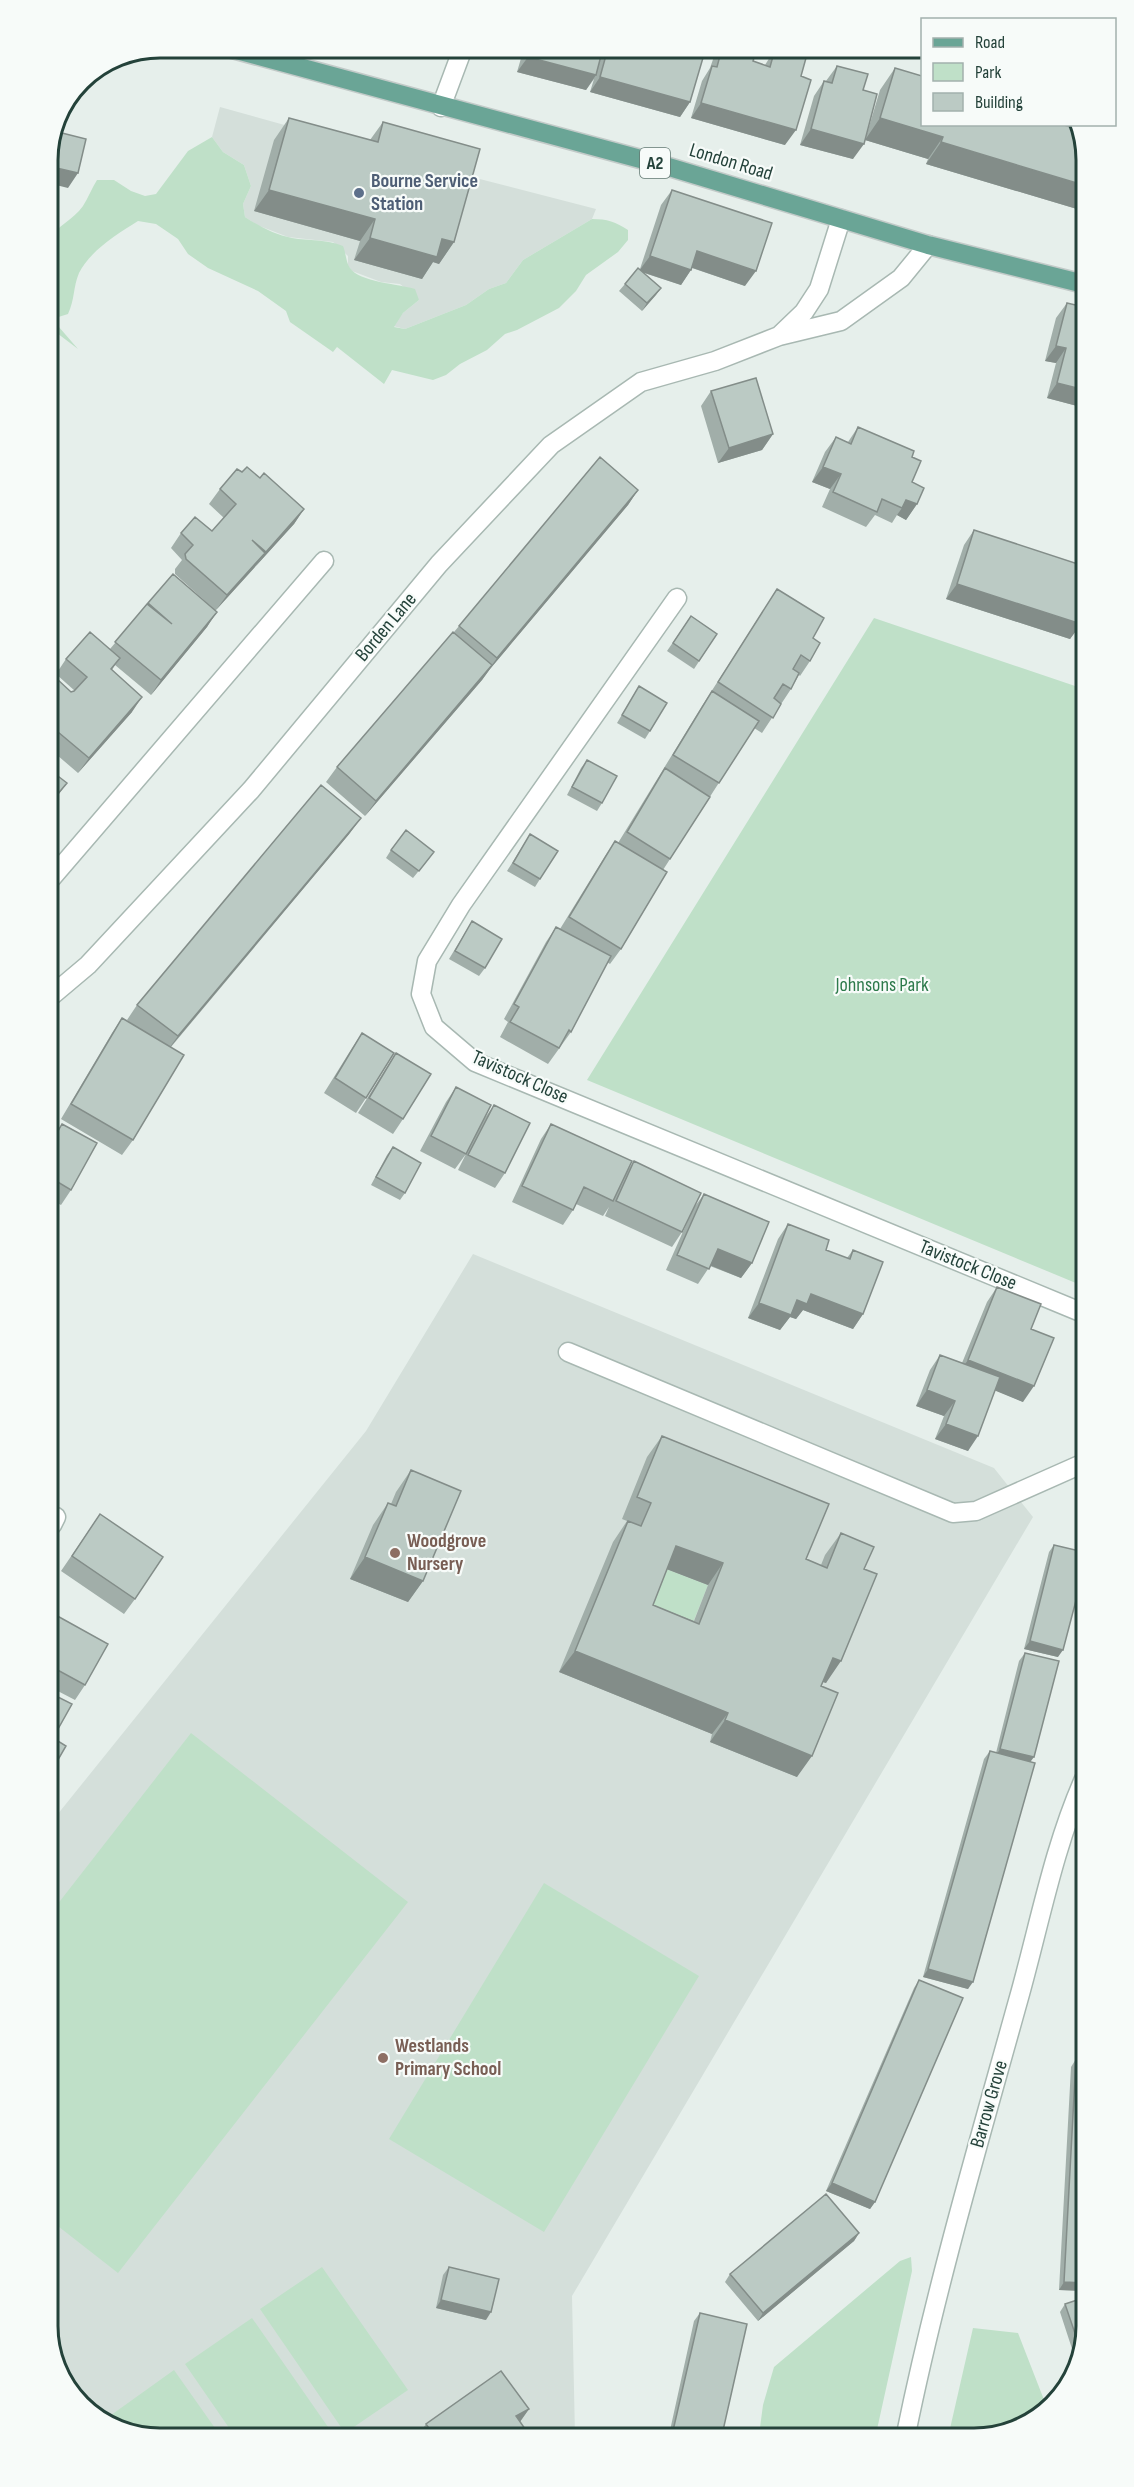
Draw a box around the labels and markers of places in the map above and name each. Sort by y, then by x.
place label: Bourne Service Station [371,169,478,216]
marker: Bourne Service Station [352,186,366,200]
place label: Woodgrove Nursery [407,1529,486,1576]
marker: Woodgrove Nursery [388,1546,402,1560]
place label: Westlands Primary School [395,2034,501,2081]
marker: Westlands Primary School [376,2051,390,2065]

